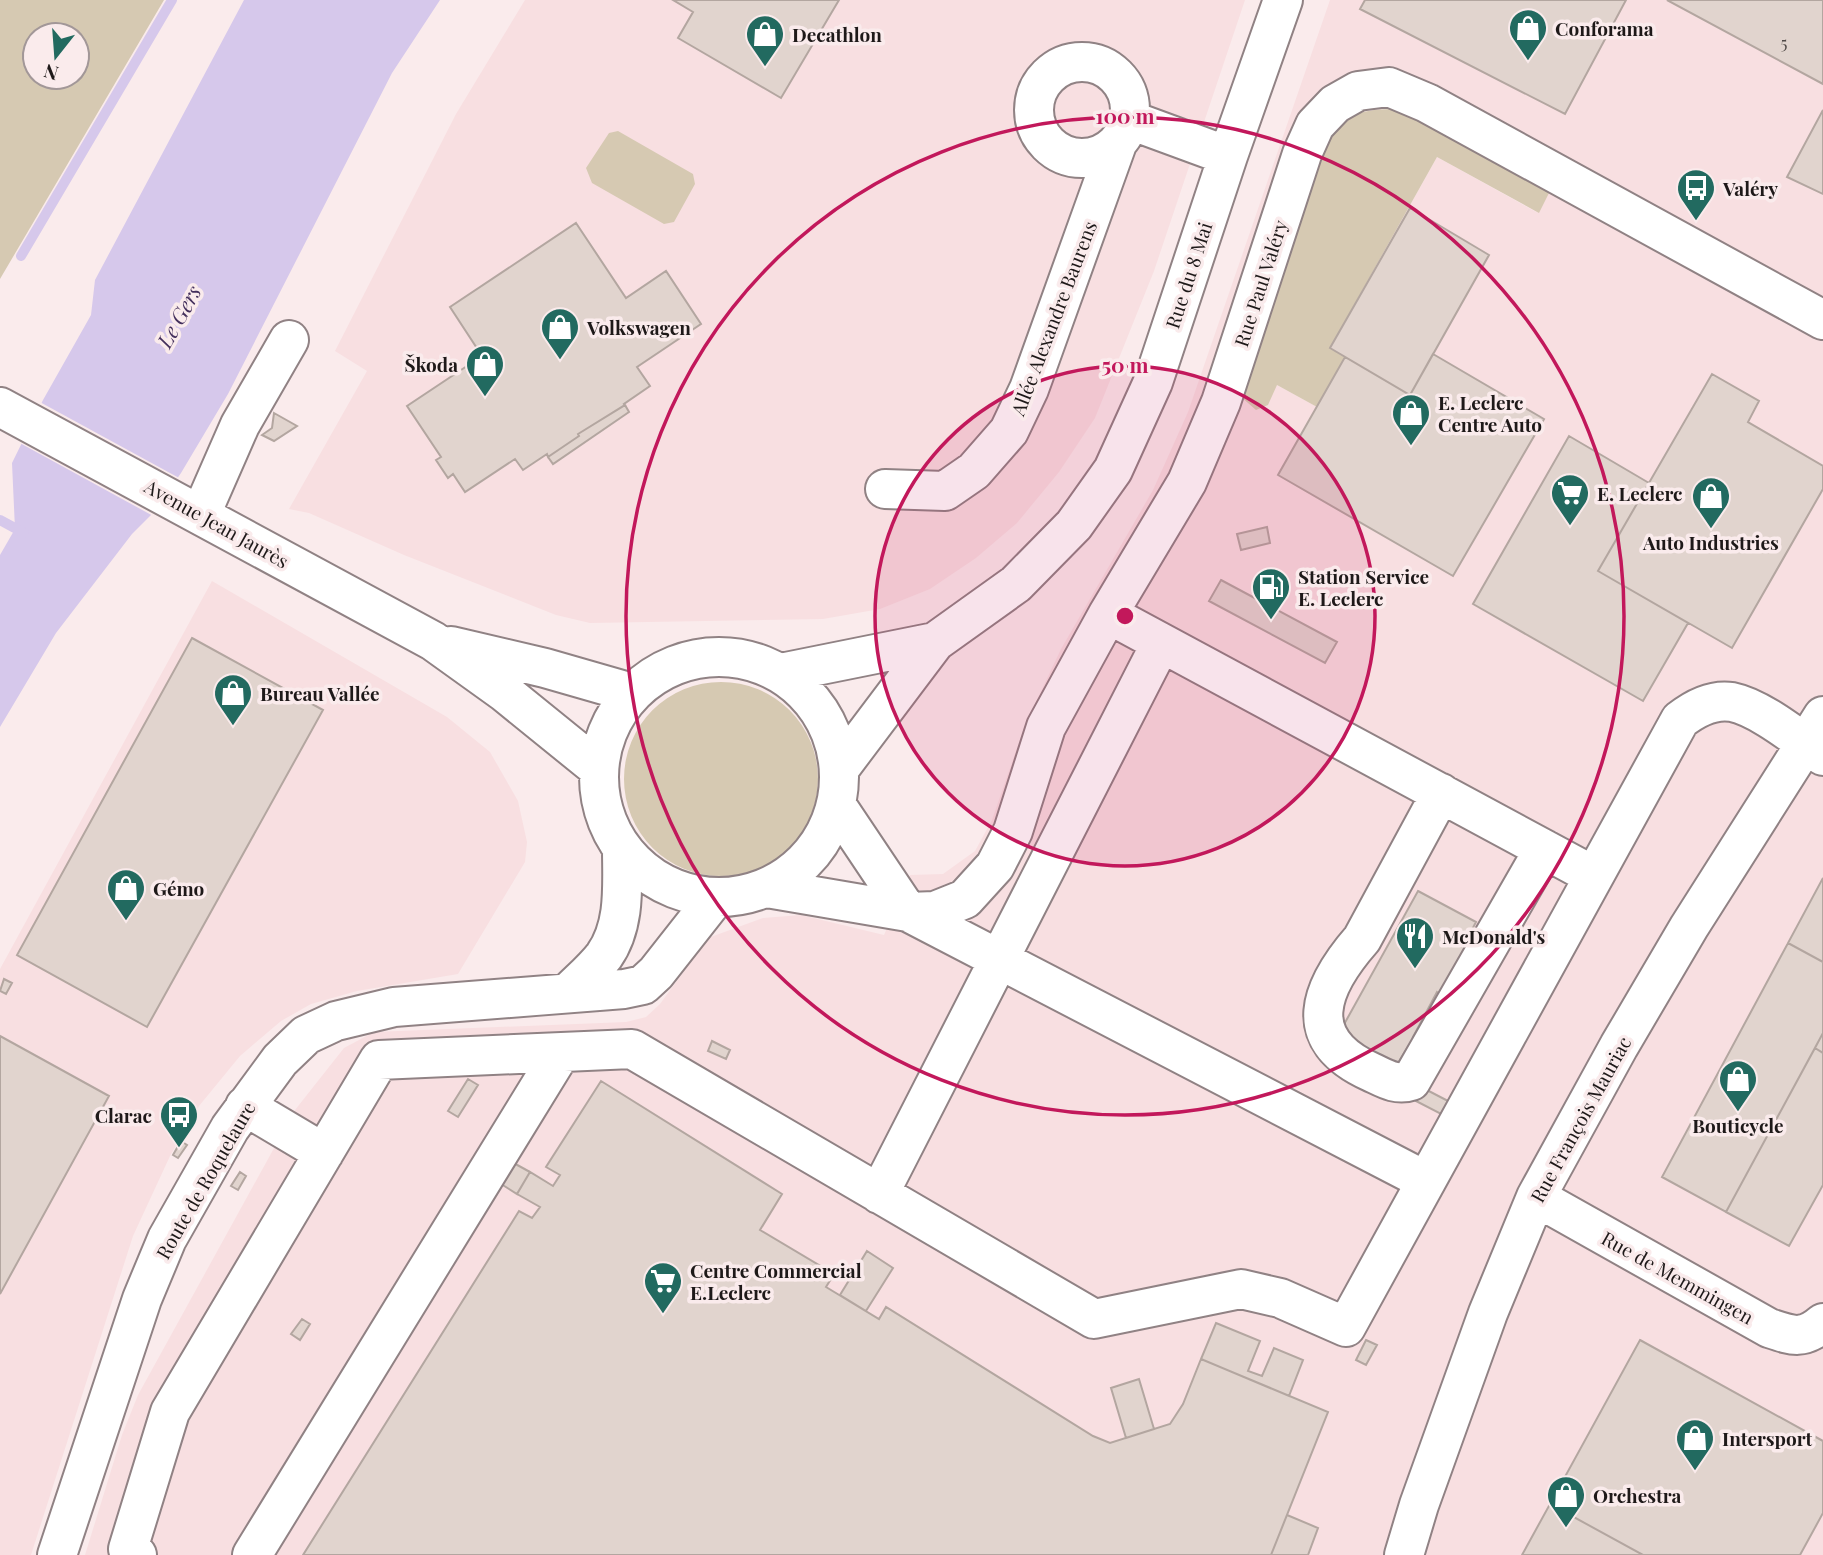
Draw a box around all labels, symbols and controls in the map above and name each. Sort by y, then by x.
shop icon: Conforama [1507,7,1549,62]
shop icon: Decathlon [744,13,786,68]
place label: Conforama [1555,15,1654,41]
north arrow [21,21,91,91]
place label: Decathlon [792,21,882,47]
house number: 5 [1781,32,1787,53]
text: N [40,59,61,88]
text: 100 m [1095,101,1155,129]
bus stop icon: Valéry [1675,167,1717,222]
place label: Valéry [1722,175,1778,201]
street label: Rue Paul Valéry [1227,216,1293,350]
street label: Allée Alexandre Baurens [1004,217,1102,420]
street label: Rue du 8 Mai [1159,218,1218,332]
water label: Le Gers [149,280,207,353]
shop icon: Volkswagen [539,306,581,361]
place label: Volkswagen [586,314,691,340]
shop icon: Škoda [464,343,506,398]
text: 50 m [1101,350,1149,378]
place label: Škoda [404,351,458,377]
place label: E. Leclerc Centre Auto [1438,389,1542,437]
shop icon: E. Leclerc Centre Auto [1390,392,1432,447]
street label: Avenue Jean Jaurès [139,472,294,573]
supermarket icon: E. Leclerc [1549,472,1591,527]
shop icon: Auto Industries [1690,475,1732,530]
place label: E. Leclerc [1597,480,1682,506]
place label: Auto Industries [1642,529,1779,555]
place label: Station Service E. Leclerc [1298,563,1429,611]
fuel station icon: Station Service E. Leclerc [1250,566,1292,621]
centre of rings [1113,604,1137,628]
shop icon: Bureau Vallée [212,672,254,727]
place label: Bureau Vallée [260,680,380,706]
shop icon: Gémo [105,867,147,922]
place label: Gémo [153,875,205,901]
restaurant icon: McDonald's [1394,915,1436,970]
place label: McDonald's [1442,923,1545,949]
street label: Rue François Mauriac [1524,1031,1636,1207]
shop icon: Bouticycle [1717,1058,1759,1113]
bus stop icon: Clarac [158,1094,200,1149]
street label: Route de Roquelaure [149,1096,261,1264]
place label: Clarac [95,1102,152,1128]
place label: Bouticycle [1692,1112,1784,1138]
street label: Rue de Memmingen [1597,1224,1759,1330]
place label: Centre Commercial E.Leclerc [690,1257,862,1305]
supermarket icon: Centre Commercial E.Leclerc [642,1260,684,1315]
shop icon: Intersport [1674,1417,1716,1472]
place label: Intersport [1722,1425,1813,1451]
shop icon: Orchestra [1545,1474,1587,1529]
place label: Orchestra [1593,1482,1682,1508]

